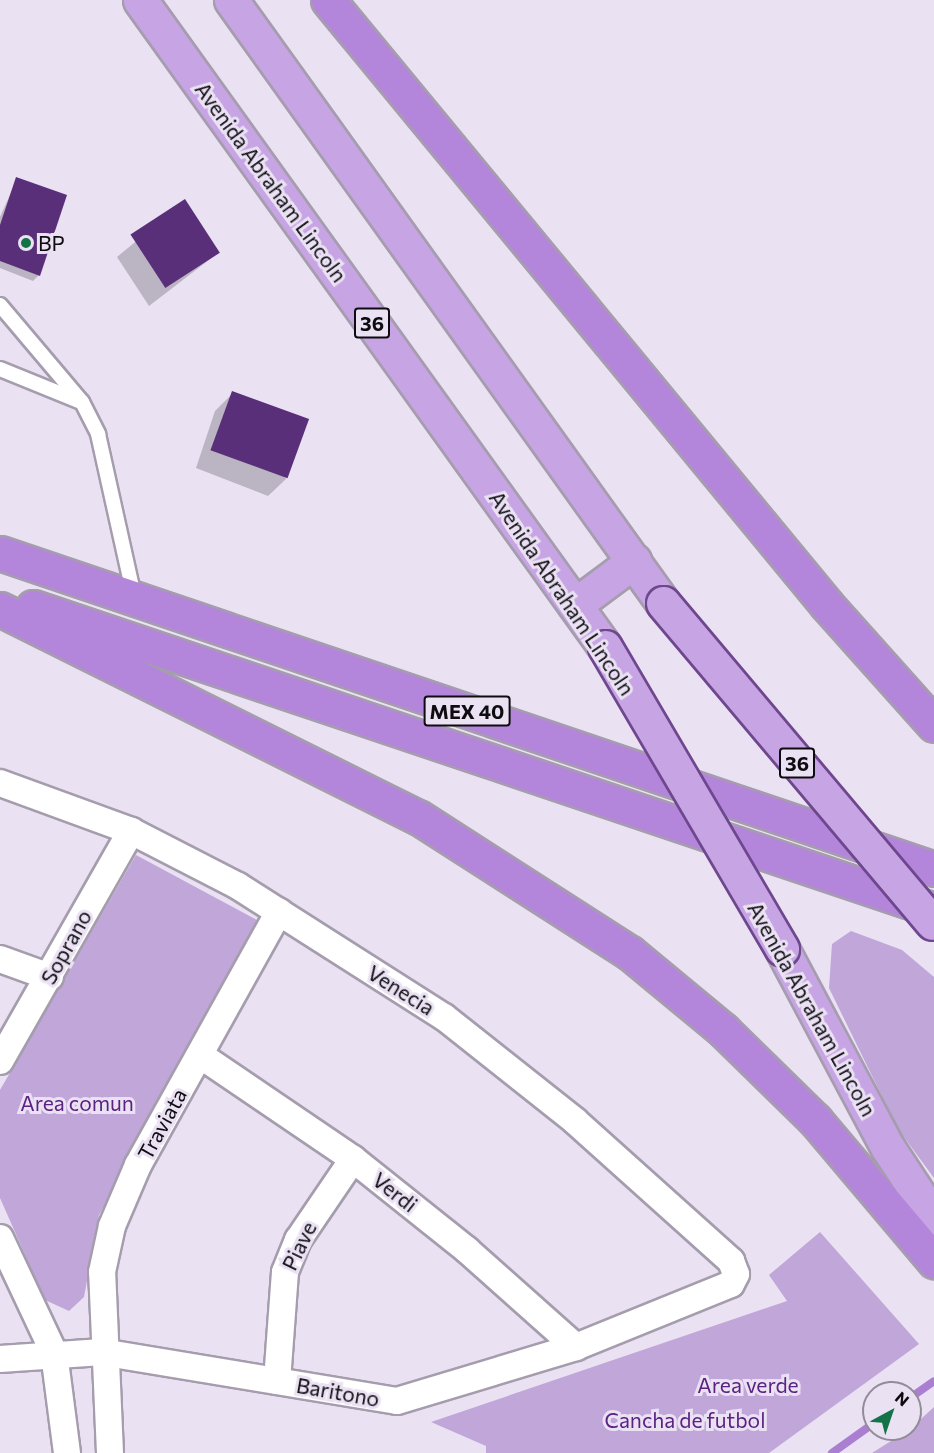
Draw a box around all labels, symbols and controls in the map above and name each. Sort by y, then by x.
street label: Avenida Abraham Lincoln [190,77,352,287]
place label: BP [38,230,65,256]
marker: BP [19,236,33,250]
road number: 36 [354,306,390,340]
street label: Avenida Abraham Lincoln [484,486,640,700]
road number: MEX 40 [424,694,510,728]
road number: 36 [779,746,815,780]
street label: Avenida Abraham Lincoln [743,898,881,1120]
street label: Soprano [35,905,97,989]
street label: Venecia [363,960,439,1020]
street label: Traviata [132,1084,192,1164]
park label: Area comun [20,1090,134,1116]
street label: Verdi [368,1167,422,1217]
street label: Piave [277,1218,321,1274]
street label: Baritono [294,1372,382,1412]
park label: Area verde [697,1372,799,1398]
north arrow [862,1381,922,1441]
text: N [892,1387,913,1409]
park label: Cancha de futbol [605,1407,765,1433]

